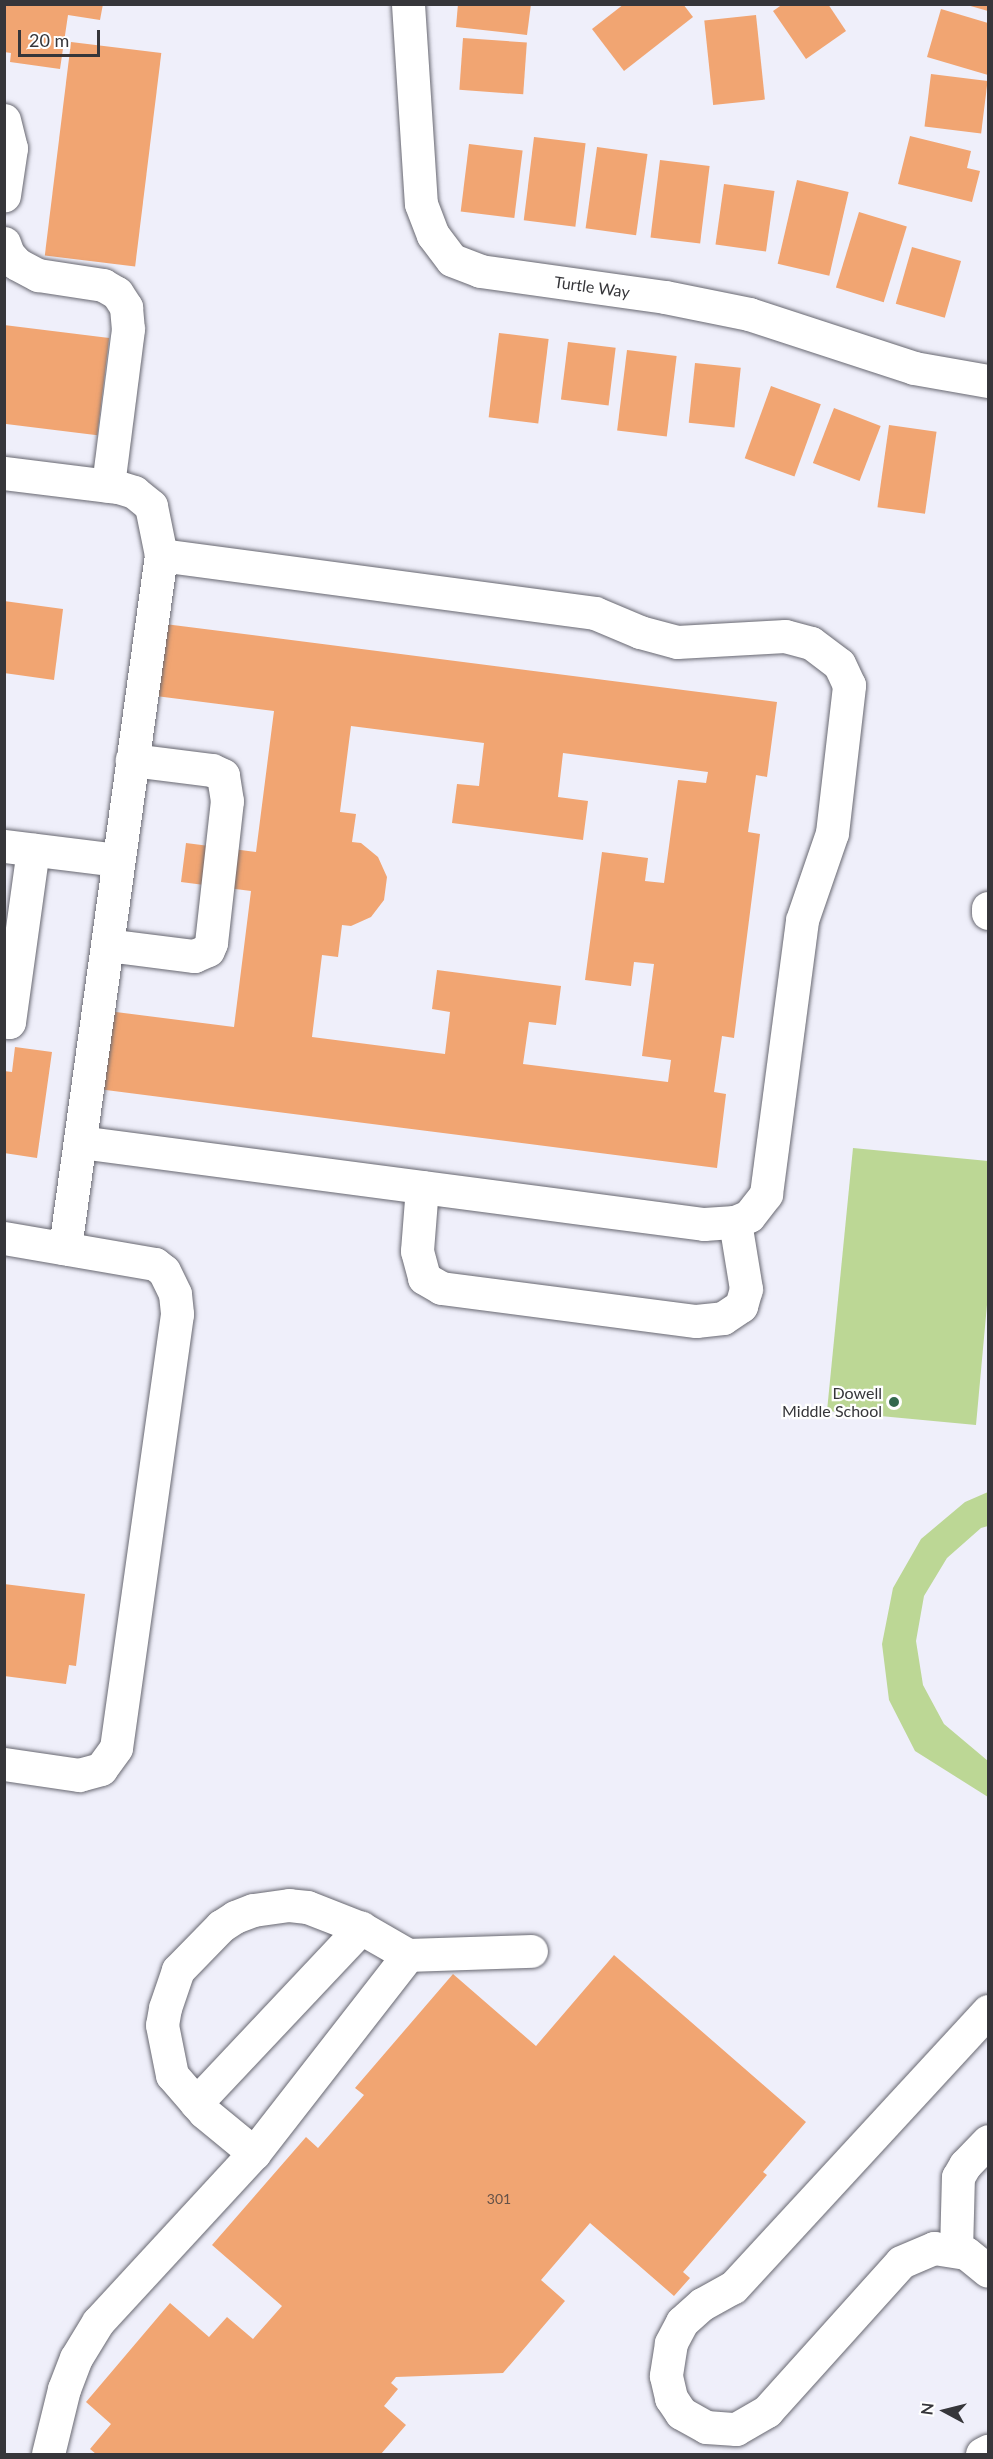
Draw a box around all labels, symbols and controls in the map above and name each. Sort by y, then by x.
scale bar [21,18,104,56]
text: 20 m [29,29,69,51]
street label: Turtle Way [553,272,631,302]
place label: Dowell Middle School [782,1383,882,1421]
marker: Dowell Middle School [887,1395,901,1409]
house number: 301 [487,2191,511,2207]
north arrow [915,2381,975,2441]
text: N [916,2401,937,2416]

